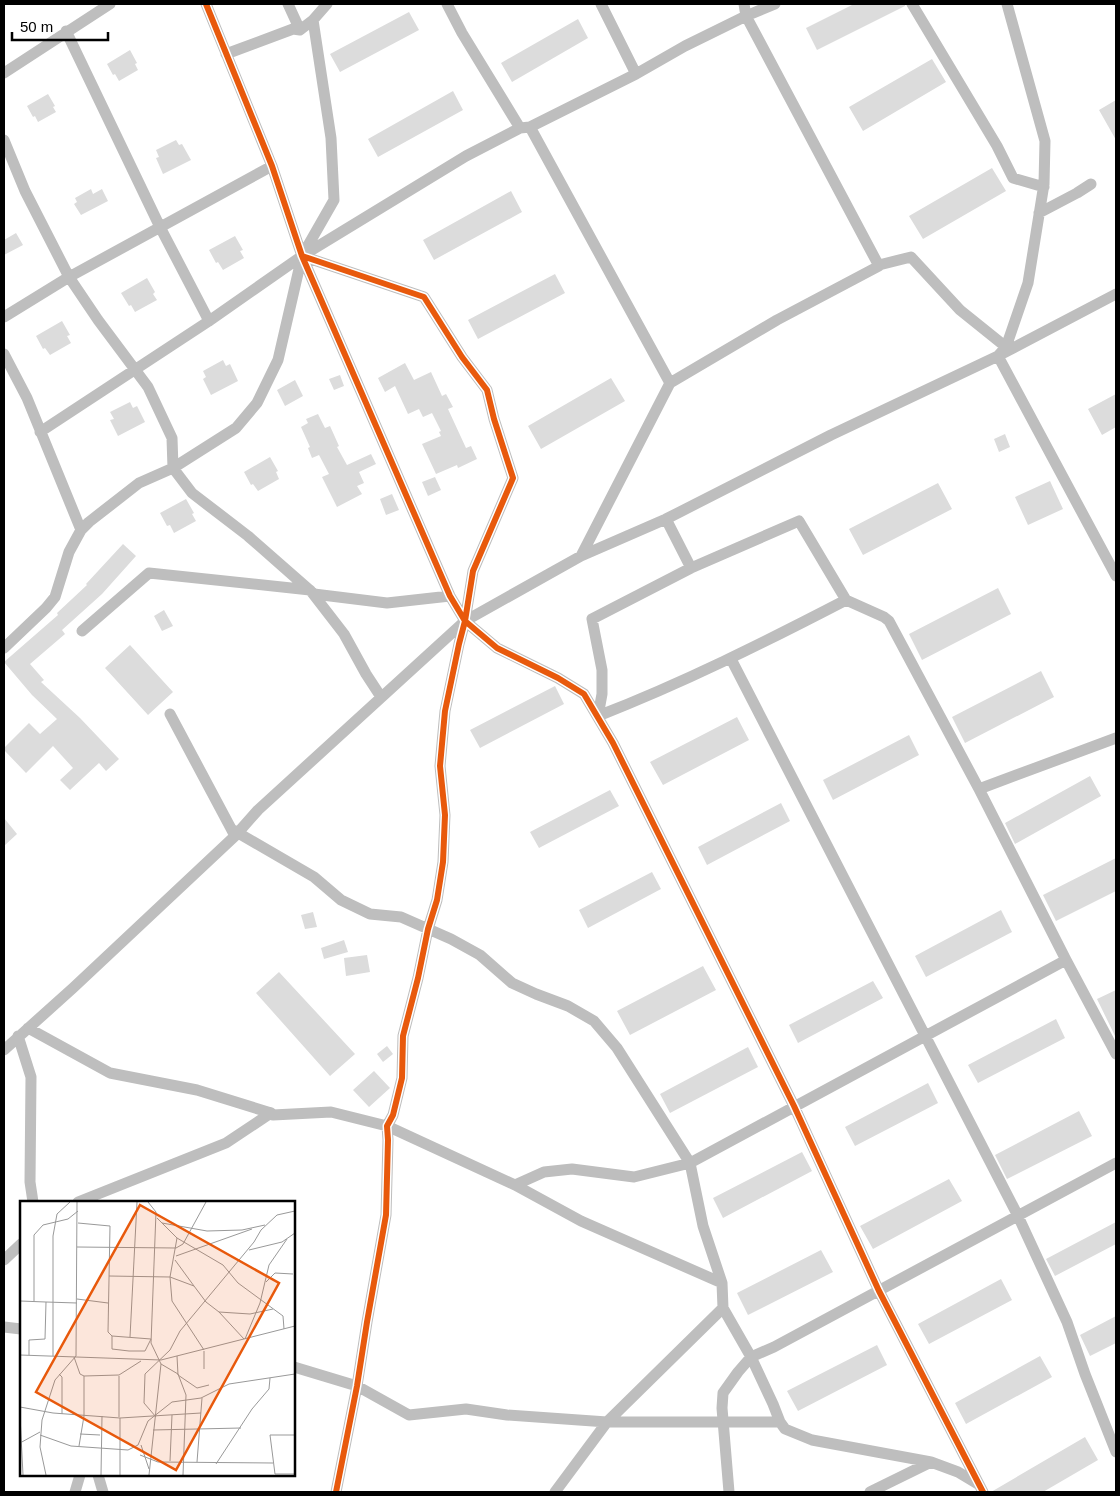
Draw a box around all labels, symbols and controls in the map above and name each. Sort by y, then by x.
scale bar [12,10,109,42]
text: 50 m [20,18,53,35]
inset map [20,1201,295,1476]

